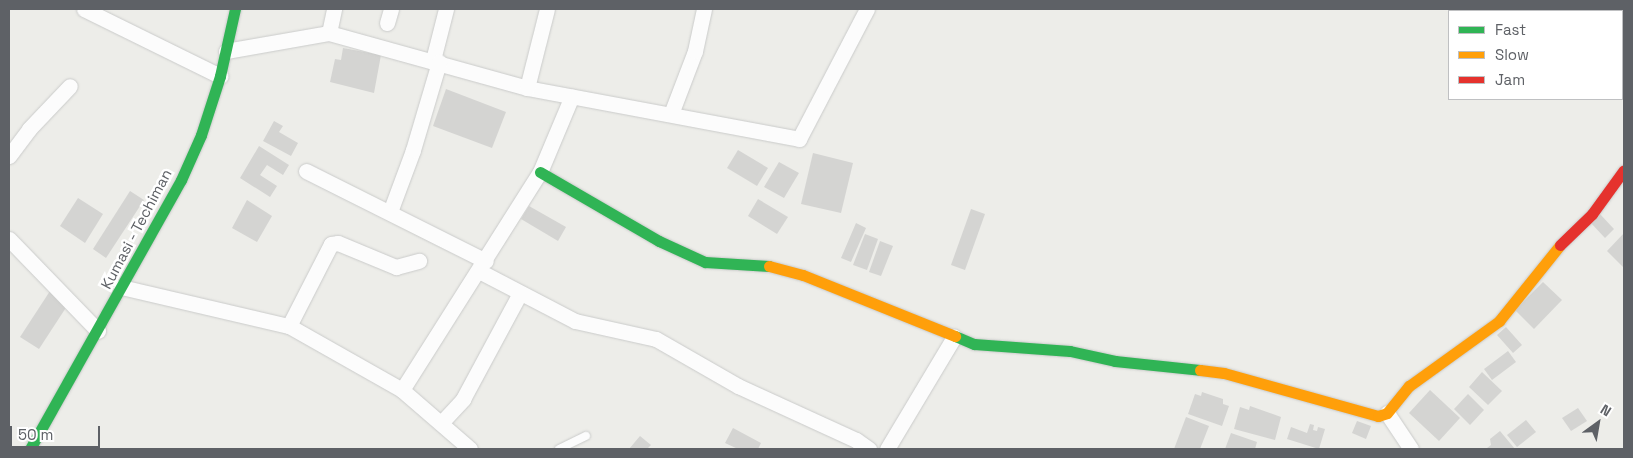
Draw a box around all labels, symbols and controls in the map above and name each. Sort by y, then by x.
legend [1448,10,1623,100]
text: Fast [1495,20,1526,39]
text: Slow [1495,45,1529,64]
text: Jam [1495,70,1525,89]
street label: Kumasi - Techiman [96,165,176,293]
north arrow [1573,398,1623,448]
text: N [1597,400,1615,420]
scale bar [12,416,102,448]
text: 50 m [18,425,53,444]

